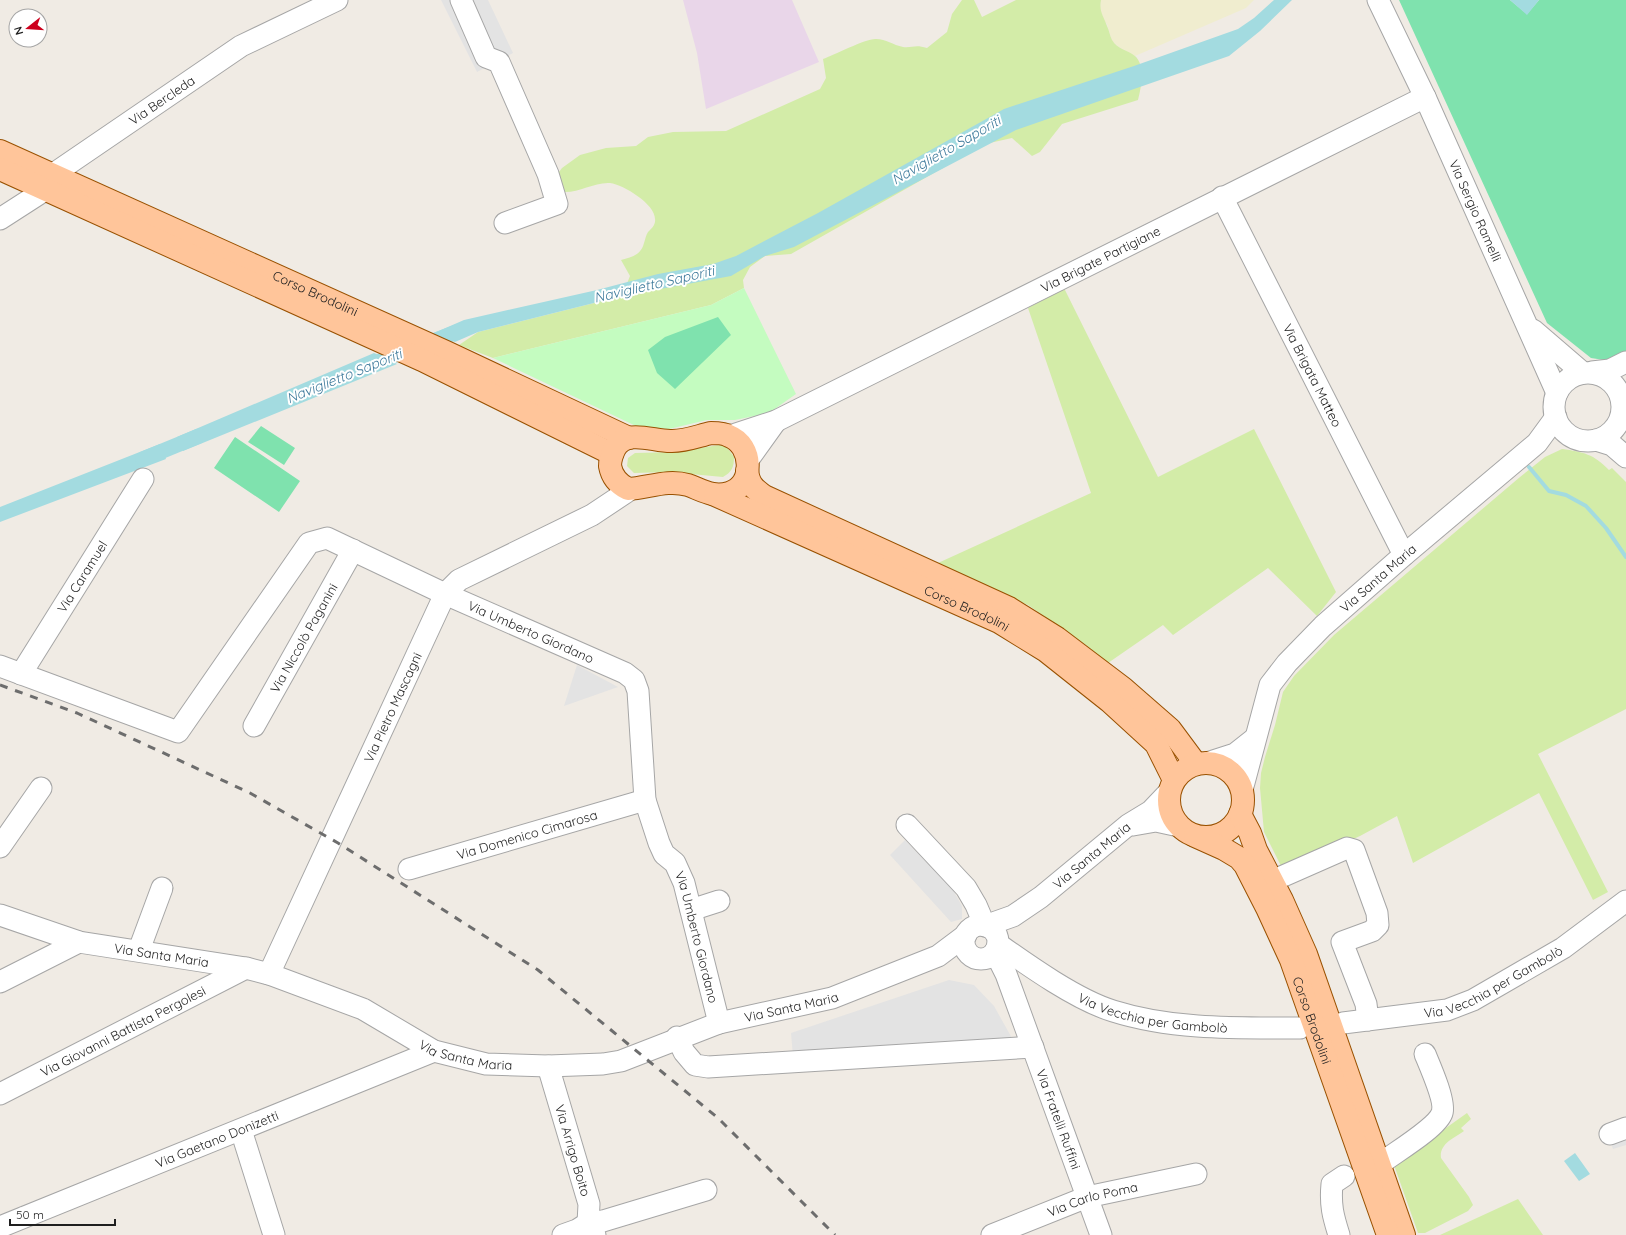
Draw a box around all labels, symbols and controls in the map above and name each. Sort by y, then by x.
north arrow [8,8,48,48]
text: N [11,25,26,37]
street label: Via Bercleda [126,72,198,128]
water label: Naviglietto Saporiti [888,110,1005,189]
street label: Via Sergio Ramelli [1446,157,1505,264]
street label: Via Brigate Partigiane [1038,222,1163,296]
water label: Naviglietto Saporiti [592,261,718,307]
street label: Corso Brodolini [270,267,361,319]
street label: Via Brigata Matteo [1280,321,1346,430]
water label: Naviglietto Saporiti [284,344,406,407]
street label: Via Caramuel [54,538,110,615]
street label: Via Santa Maria [1337,540,1419,616]
street label: Via Niccolò Paganini [266,580,341,696]
street label: Corso Brodolini [922,582,1012,634]
street label: Via Umberto Giordano [466,597,596,666]
street label: Via Pietro Mascagni [360,650,425,765]
street label: Via Domenico Cimarosa [455,806,599,863]
street label: Via Santa Maria [1049,818,1134,892]
street label: Via Umberto Giordano [672,869,722,1005]
street label: Via Santa Maria [113,940,210,970]
street label: Via Vecchia per Gambolò [1423,942,1565,1021]
street label: Corso Brodolini [1289,974,1335,1066]
street label: Via Giovanni Battista Pergolesi [38,982,208,1080]
street label: Via Santa Maria [743,988,841,1025]
street label: Via Vecchia per Gambolò [1075,989,1228,1036]
street label: Via Santa Maria [416,1036,513,1073]
street label: Via Fratelli Ruffini [1033,1067,1084,1171]
street label: Via Arrigo Boito [552,1103,594,1198]
street label: Via Gaetano Donizetti [153,1107,281,1171]
street label: Via Carlo Poma [1045,1179,1139,1220]
scale bar [10,1201,115,1227]
text: 50 m [16,1207,44,1222]

